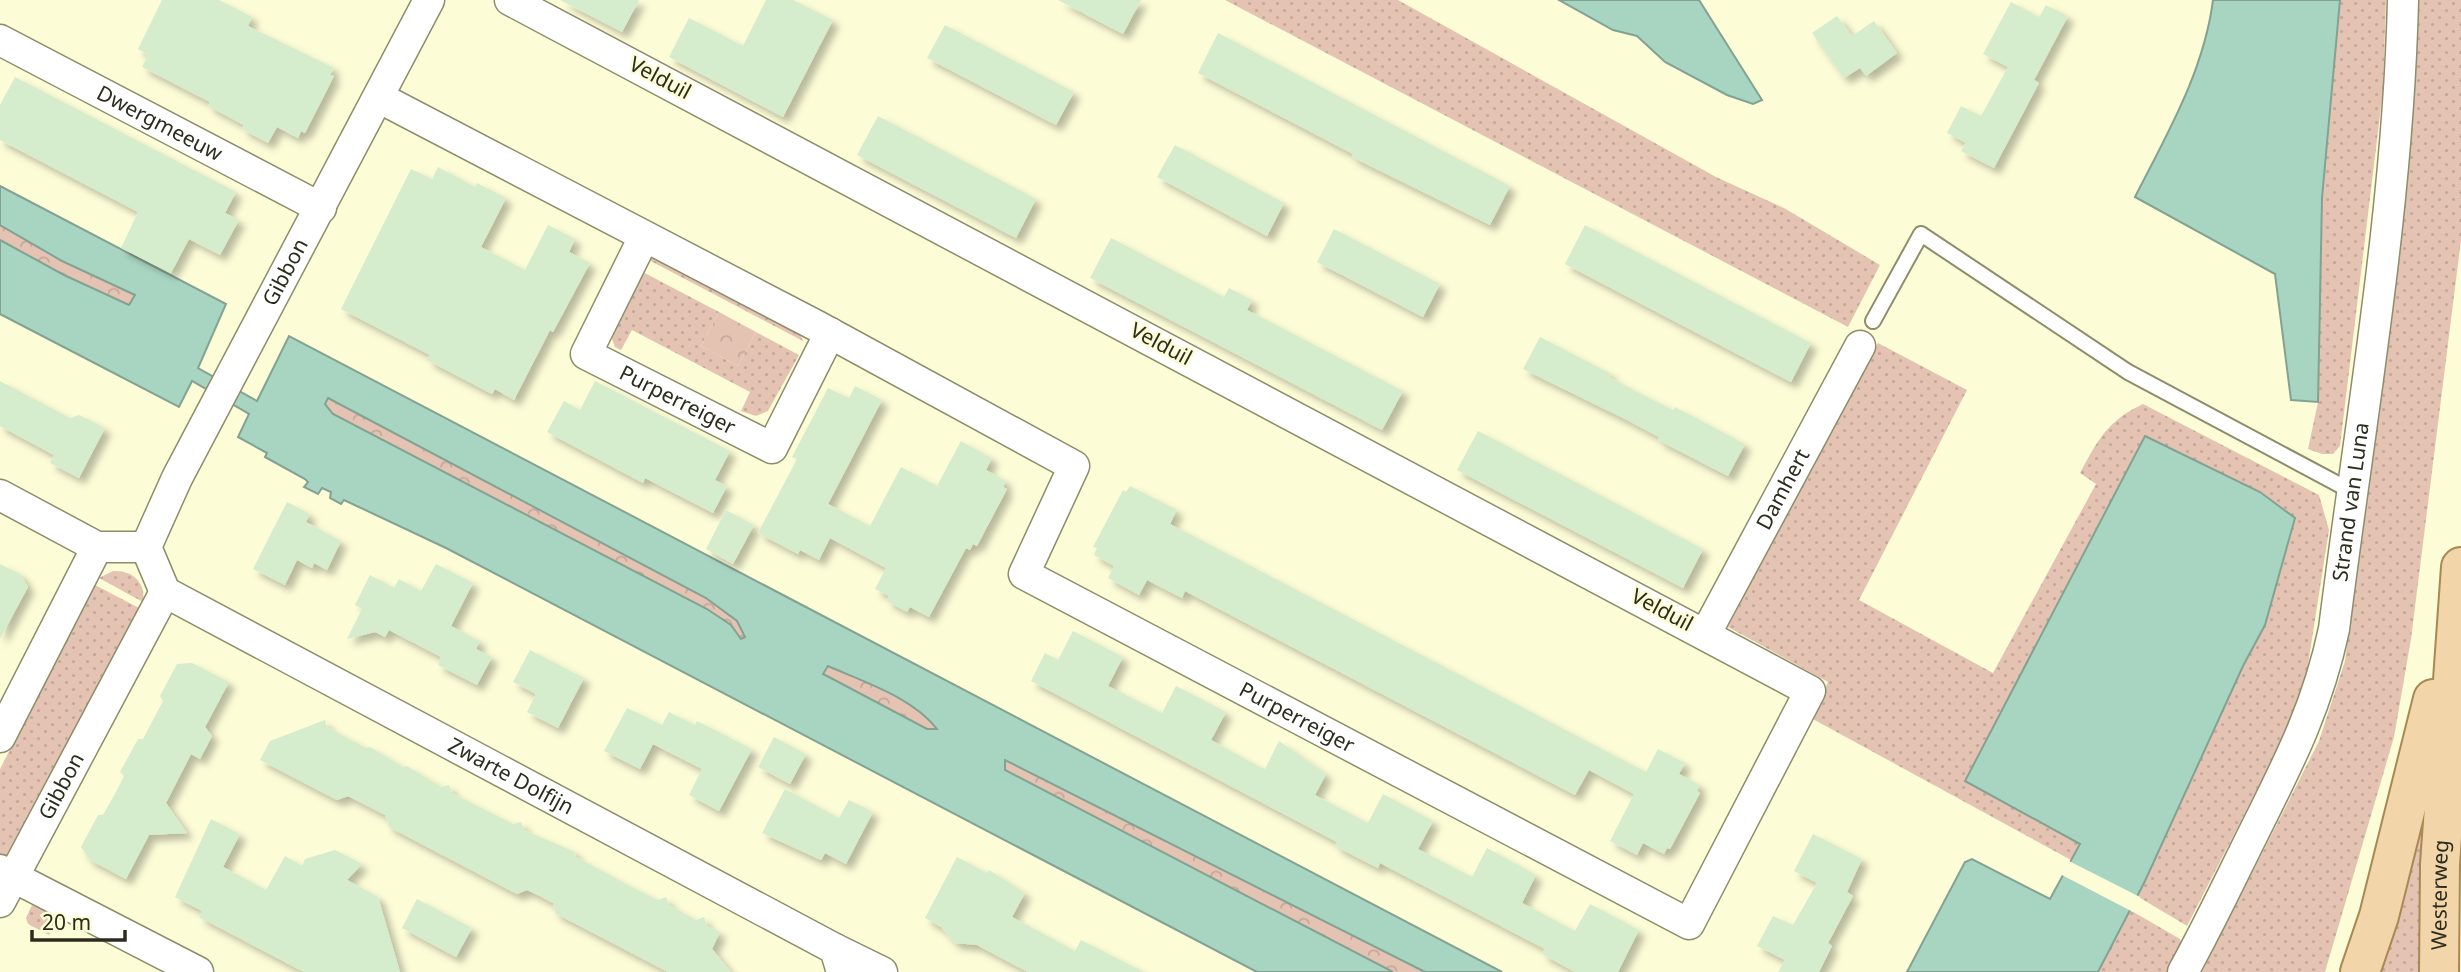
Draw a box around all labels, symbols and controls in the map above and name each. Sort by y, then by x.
street label: Velduil [625,49,696,105]
street label: Dwergmeeuw [92,78,228,167]
street label: Gibbon [255,233,314,310]
street label: Velduil [1126,315,1197,371]
street label: Purperreiger [615,358,741,441]
street label: Strand van Luna [2325,421,2375,583]
street label: Damhert [1749,443,1815,534]
street label: Velduil [1627,581,1698,637]
street label: Purperreiger [1235,675,1360,759]
street label: Zwarte Dolfijn [444,731,579,820]
street label: Gibbon [31,747,90,824]
street label: Westerweg [2424,839,2455,950]
scale bar [32,898,124,942]
text: 20 m [42,908,91,936]

